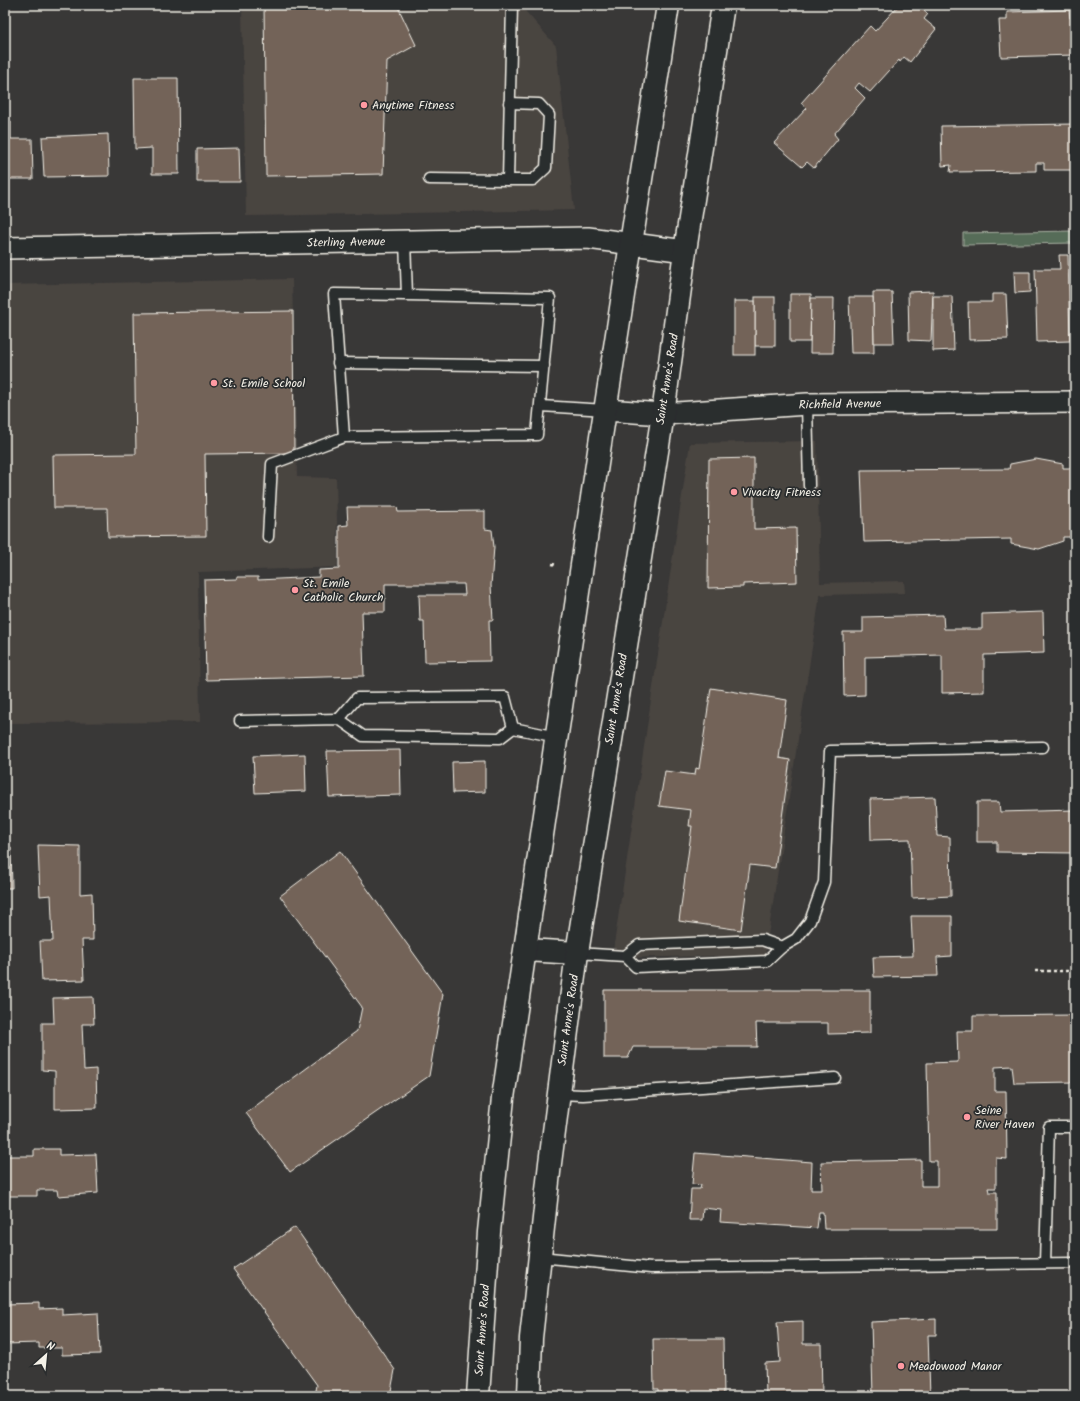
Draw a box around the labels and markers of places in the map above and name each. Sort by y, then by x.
place label: Anytime Fitness [372,96,454,115]
marker: Anytime Fitness [359,100,369,110]
place label: St. Emile School [222,374,305,393]
marker: St. Emile School [209,378,219,388]
place label: Vivacity Fitness [742,483,821,502]
marker: Vivacity Fitness [729,487,739,497]
place label: St. Emile Catholic Church [303,574,383,607]
marker: St. Emile Catholic Church [290,585,300,595]
place label: Seine River Haven [975,1101,1035,1134]
marker: Seine River Haven [962,1112,972,1122]
place label: Meadowood Manor [909,1357,1003,1376]
marker: Meadowood Manor [896,1361,906,1371]

